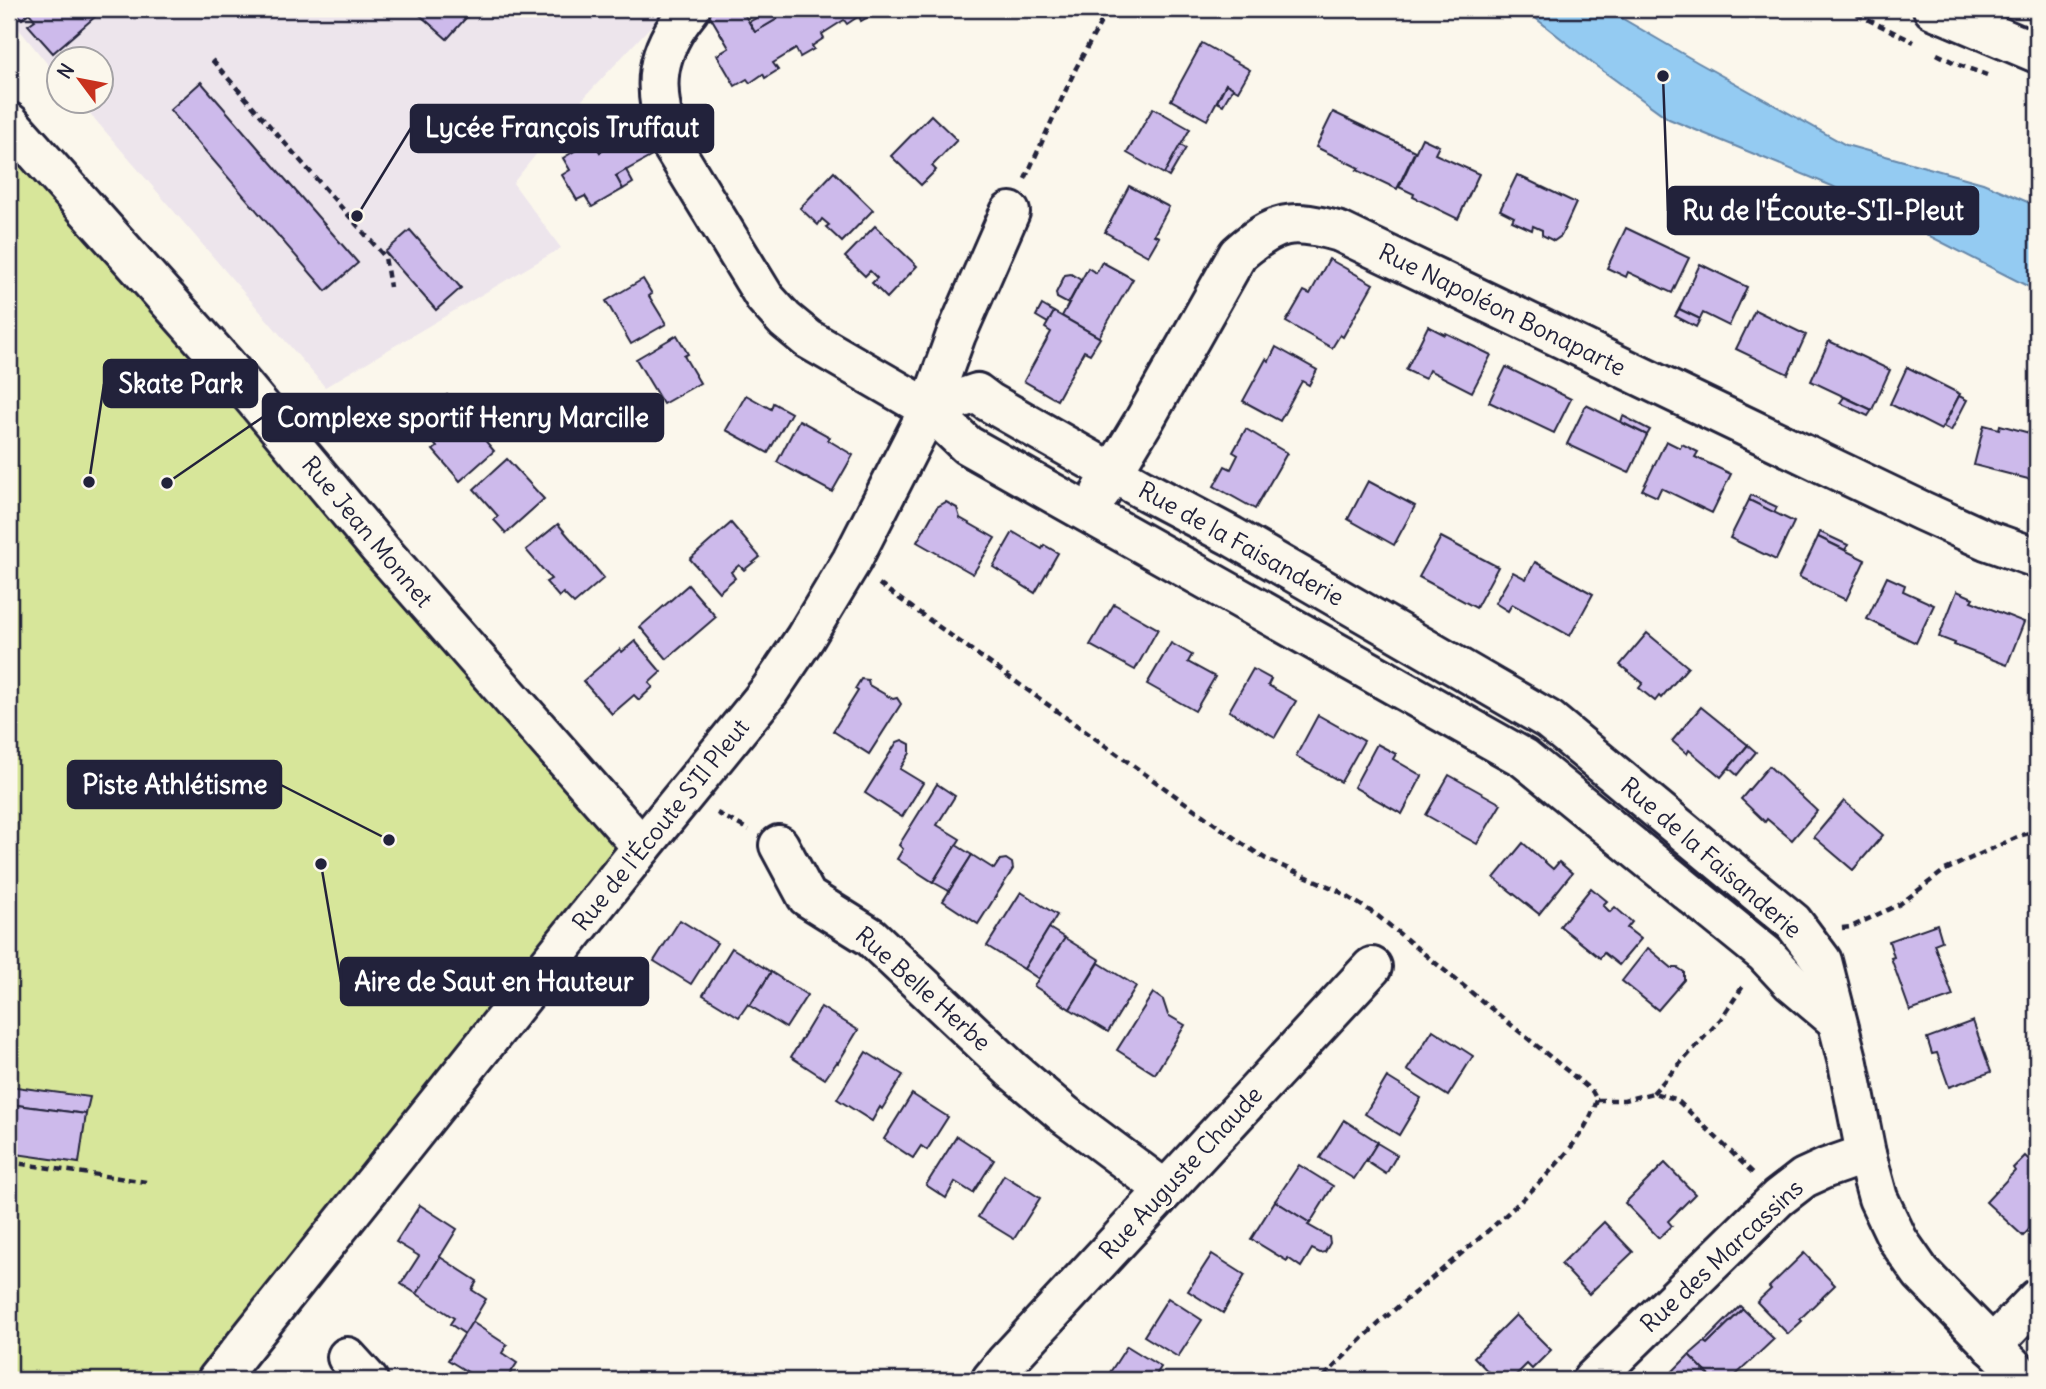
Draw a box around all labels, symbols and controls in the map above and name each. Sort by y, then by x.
north arrow [46,46,116,116]
text: N [52,59,79,83]
callout: Lycée François Truffaut [411,105,713,152]
text: Lycée François Truffaut [425,111,699,144]
callout: Ru de l'Écoute-S'Il-Pleut [1668,187,1978,234]
text: Ru de l'Écoute-S'Il-Pleut [1682,193,1964,227]
street label: Rue Napoléon Bonaparte [1374,236,1631,382]
callout: Skate Park [104,360,257,407]
text: Skate Park [119,367,243,400]
callout: Complexe sportif Henry Marcille [263,394,663,441]
text: Complexe sportif Henry Marcille [277,401,649,434]
street label: Rue Jean Monnet [296,450,440,613]
street label: Rue de la Faisanderie [1134,474,1349,612]
street label: Rue de l'Écoute S'Il Pleut [565,712,755,936]
callout: Piste Athlétisme [68,761,281,808]
text: Piste Athlétisme [82,768,268,801]
street label: Rue de la Faisanderie [1615,770,1808,944]
street label: Rue Belle Herbe [850,920,998,1057]
callout: Aire de Saut en Hauteur [341,958,648,1005]
text: Aire de Saut en Hauteur [354,965,634,998]
street label: Rue Auguste Chaude [1092,1079,1268,1265]
street label: Rue des Marcassins [1634,1172,1809,1338]

